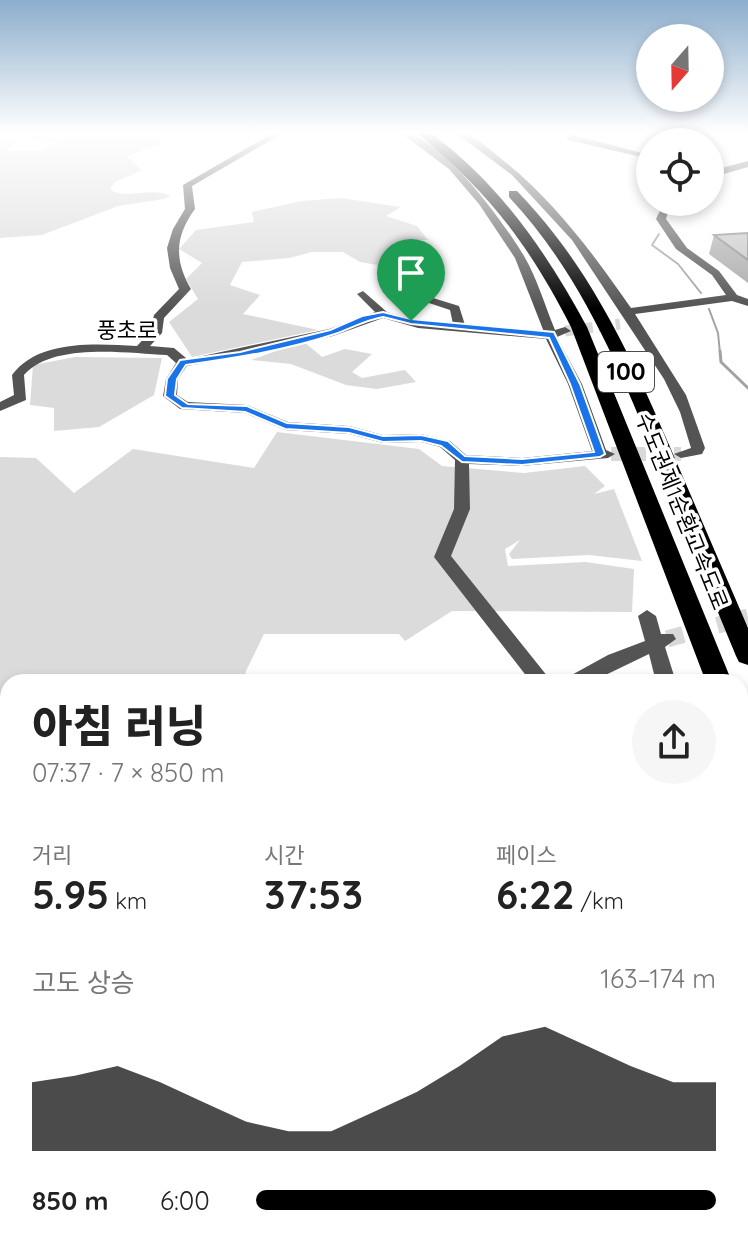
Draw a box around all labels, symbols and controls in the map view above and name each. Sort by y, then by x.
north arrow [636,24,724,112]
map controls [636,24,724,216]
button: locate [636,128,724,216]
pin [377,239,445,321]
icon: arrive [389,251,433,295]
street label: 풍초로 [97,316,157,344]
road number: 100 [598,352,654,392]
street label: 수도권제1순환고속도로 [630,408,734,614]
text: 아침 러닝 [32,698,206,753]
button: share [632,700,716,784]
text: 07:37 · 7 × 850 m [32,756,225,789]
text: 거리 [32,841,72,869]
text: 시간 [264,841,304,869]
text: 페이스 [496,841,557,869]
text: 5.95 [32,869,109,919]
text: 37:53 [264,869,363,919]
text: 6:22 [496,869,575,919]
text: km [109,887,147,915]
text: /km [575,887,624,915]
text: 163–174 m [600,962,716,995]
text: 고도 상승 [32,966,135,999]
text: 850 m [32,1184,108,1217]
text: 6:00 [160,1184,210,1217]

